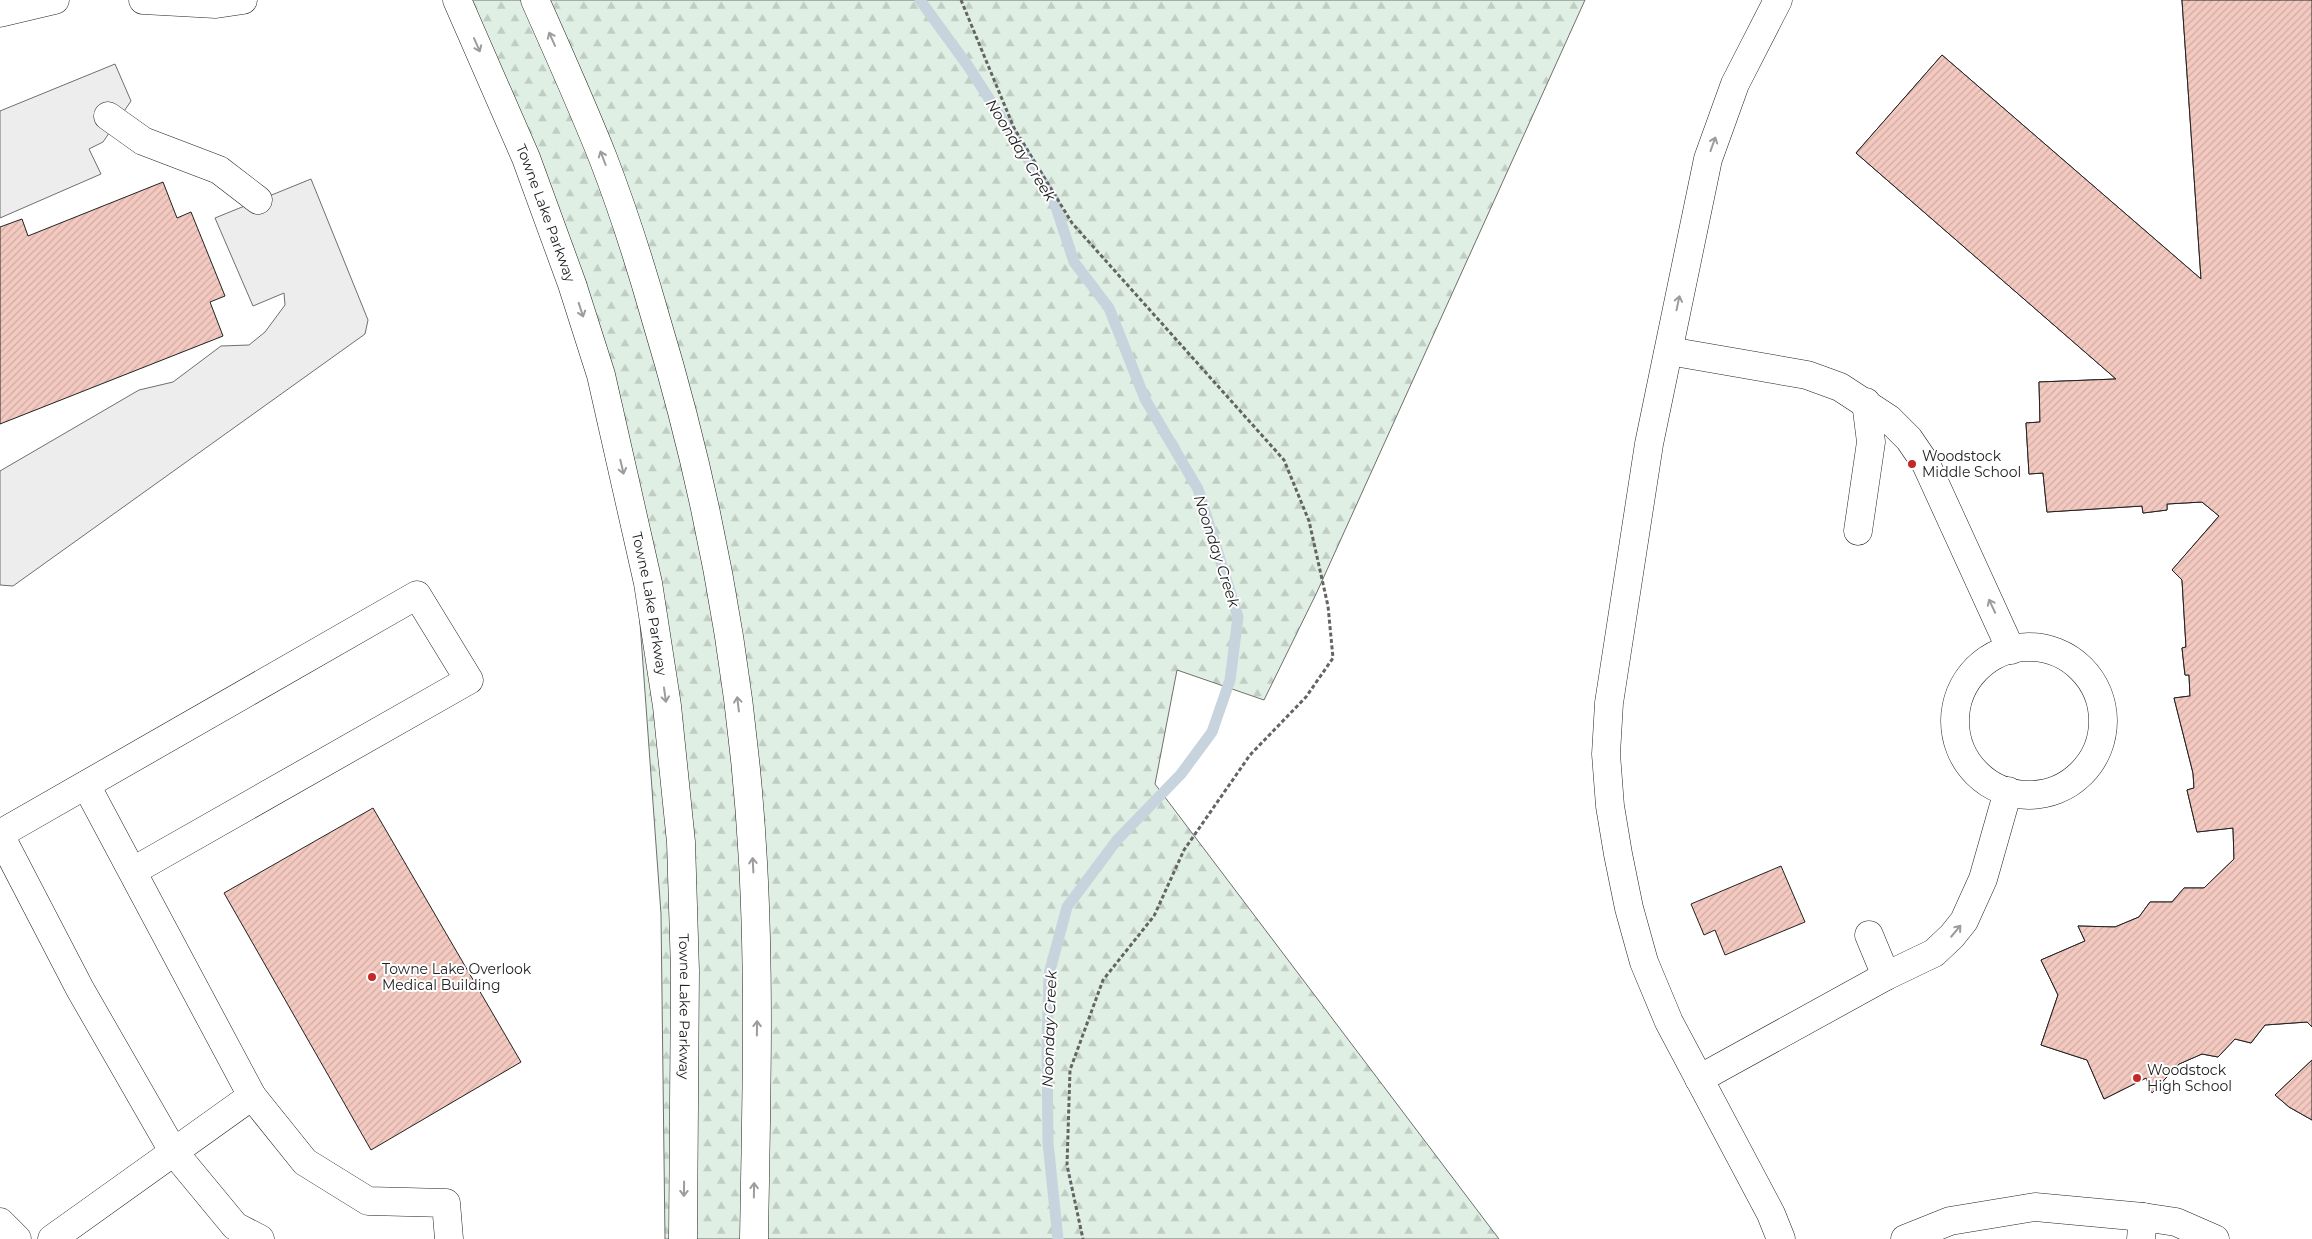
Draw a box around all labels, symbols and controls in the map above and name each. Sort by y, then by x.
one-way arrow [546,32,556,47]
one-way arrow [472,37,482,52]
water label: Noonday Creek [982,95,1061,206]
one-way arrow [1709,137,1718,153]
street label: Towne Lake Parkway [512,141,580,285]
one-way arrow [598,151,607,166]
one-way arrow [1674,295,1684,311]
one-way arrow [576,302,586,318]
place label: Woodstock Middle School [1922,447,2021,481]
one-way arrow [618,458,627,474]
marker: Woodstock Middle School [1906,458,1918,470]
water label: Noonday Creek [1190,492,1244,611]
street label: Towne Lake Parkway [628,530,671,677]
one-way arrow [1987,599,1996,614]
one-way arrow [660,687,670,703]
one-way arrow [733,696,743,712]
one-way arrow [748,858,758,874]
one-way arrow [1950,925,1961,938]
street label: Towne Lake Parkway [675,933,694,1080]
place label: Towne Lake Overlook Medical Building [382,960,532,994]
water label: Noonday Creek [1037,969,1061,1088]
marker: Towne Lake Overlook Medical Building [366,971,378,983]
one-way arrow [752,1020,762,1036]
place label: Woodstock High School [2147,1061,2232,1095]
marker: Woodstock High School [2131,1072,2143,1084]
one-way arrow [679,1181,688,1197]
one-way arrow [750,1183,759,1199]

